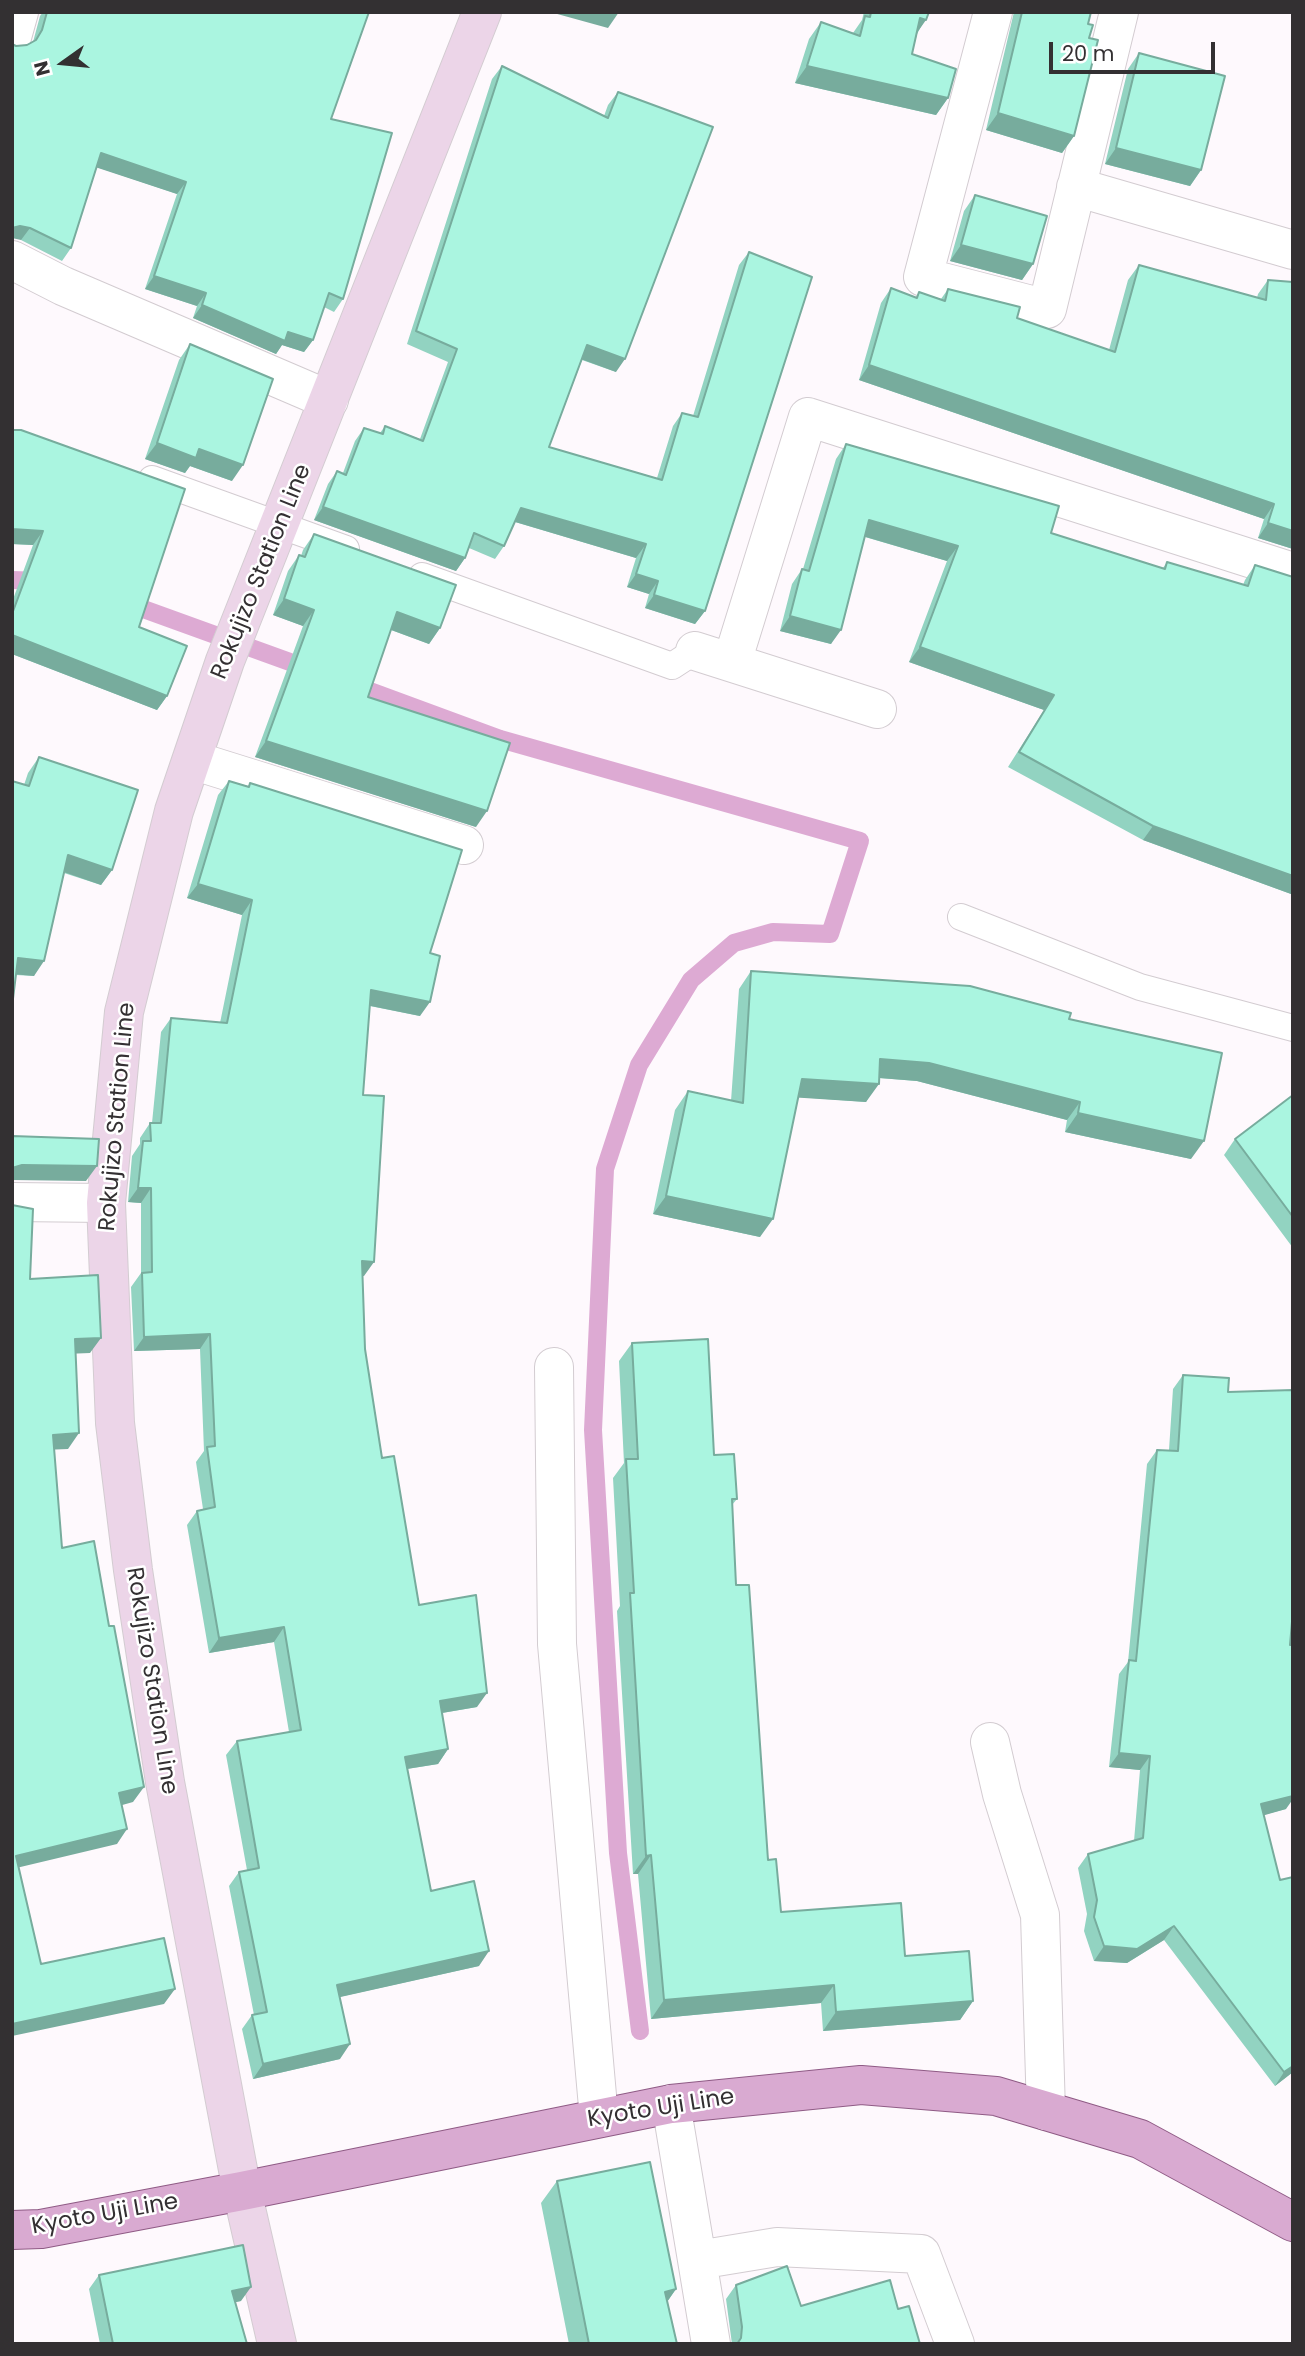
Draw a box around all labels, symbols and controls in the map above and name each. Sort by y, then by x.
north arrow [28,28,98,98]
scale bar [1053,28,1219,72]
text: 20 m [1062,39,1115,68]
text: N [27,58,57,79]
street label: Rokujizo Station Line [206,460,318,684]
street label: Rokujizo Station Line [94,1001,142,1233]
street label: Rokujizo Station Line [119,1565,183,1797]
street label: Kyoto Uji Line [586,2084,736,2134]
street label: Kyoto Uji Line [30,2189,180,2241]

